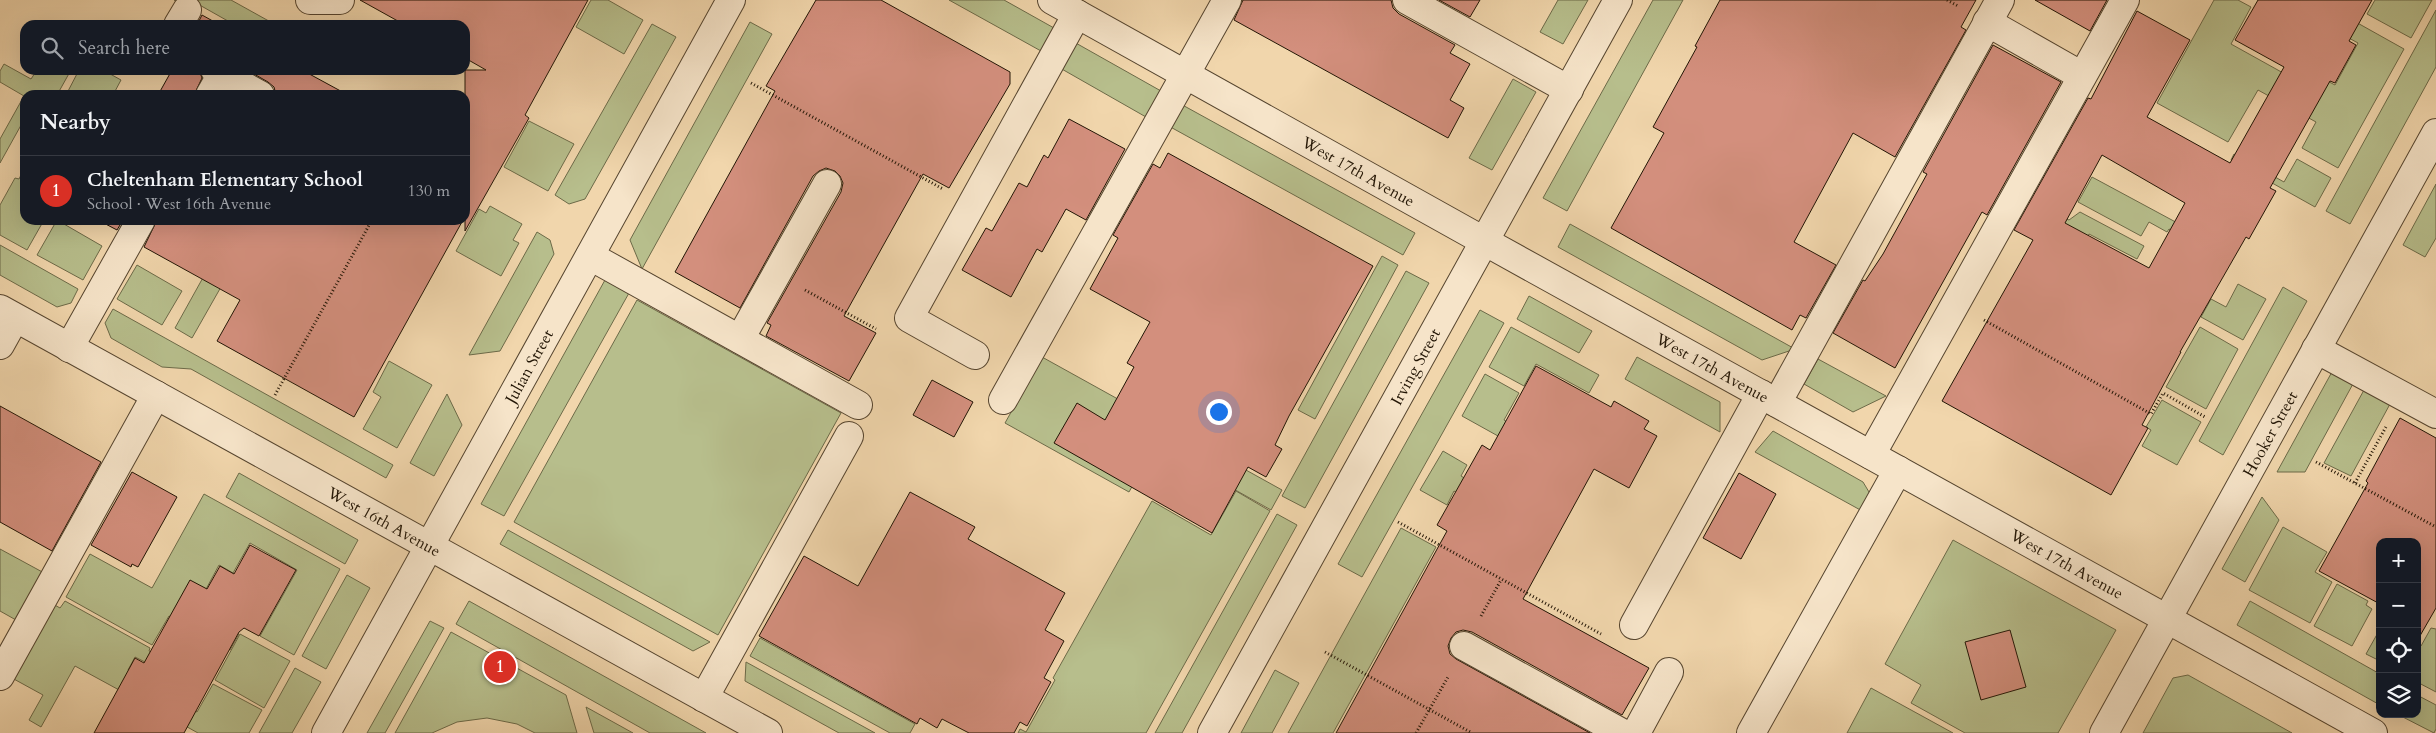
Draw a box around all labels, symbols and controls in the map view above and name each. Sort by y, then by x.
search box [20,20,470,75]
icon: search [38,34,66,62]
text: Search here [78,35,170,61]
text: Nearby [40,108,111,137]
street label: West 17th Avenue [1297,131,1418,212]
text: Cheltenham Elementary School [87,167,363,193]
text: 1 [52,180,60,202]
text: 130 m [408,180,450,202]
text: School · West 16th Avenue [87,193,271,215]
street label: Irving Street [1386,325,1446,409]
street label: Julian Street [499,326,559,410]
street label: West 17th Avenue [1651,328,1773,409]
street label: Hooker Street [2238,387,2303,481]
your location [1206,399,1232,425]
street label: West 16th Avenue [322,481,444,562]
street label: West 17th Avenue [2005,524,2127,605]
map controls [2376,538,2421,718]
button: + [2376,538,2421,583]
button: − [2376,583,2421,628]
button: locate [2376,628,2421,673]
pin: 1 [484,648,516,686]
button: layers [2376,673,2421,718]

